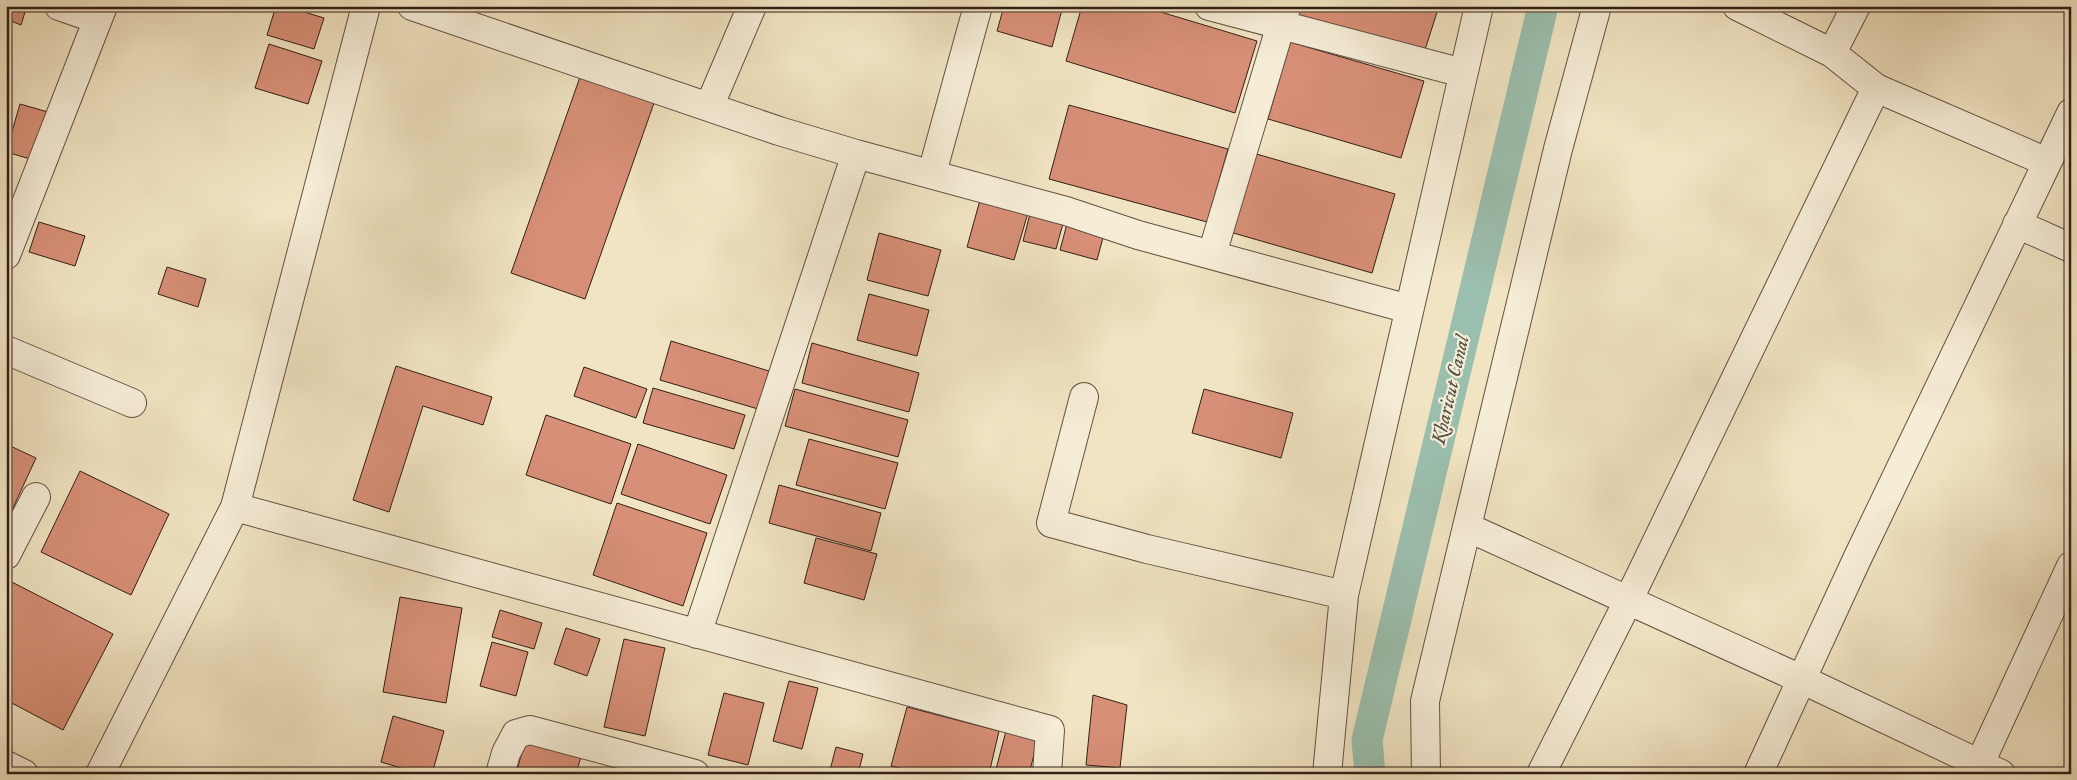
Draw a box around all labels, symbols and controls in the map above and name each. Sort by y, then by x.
water label: Kharicut Canal [1426,331,1476,448]

